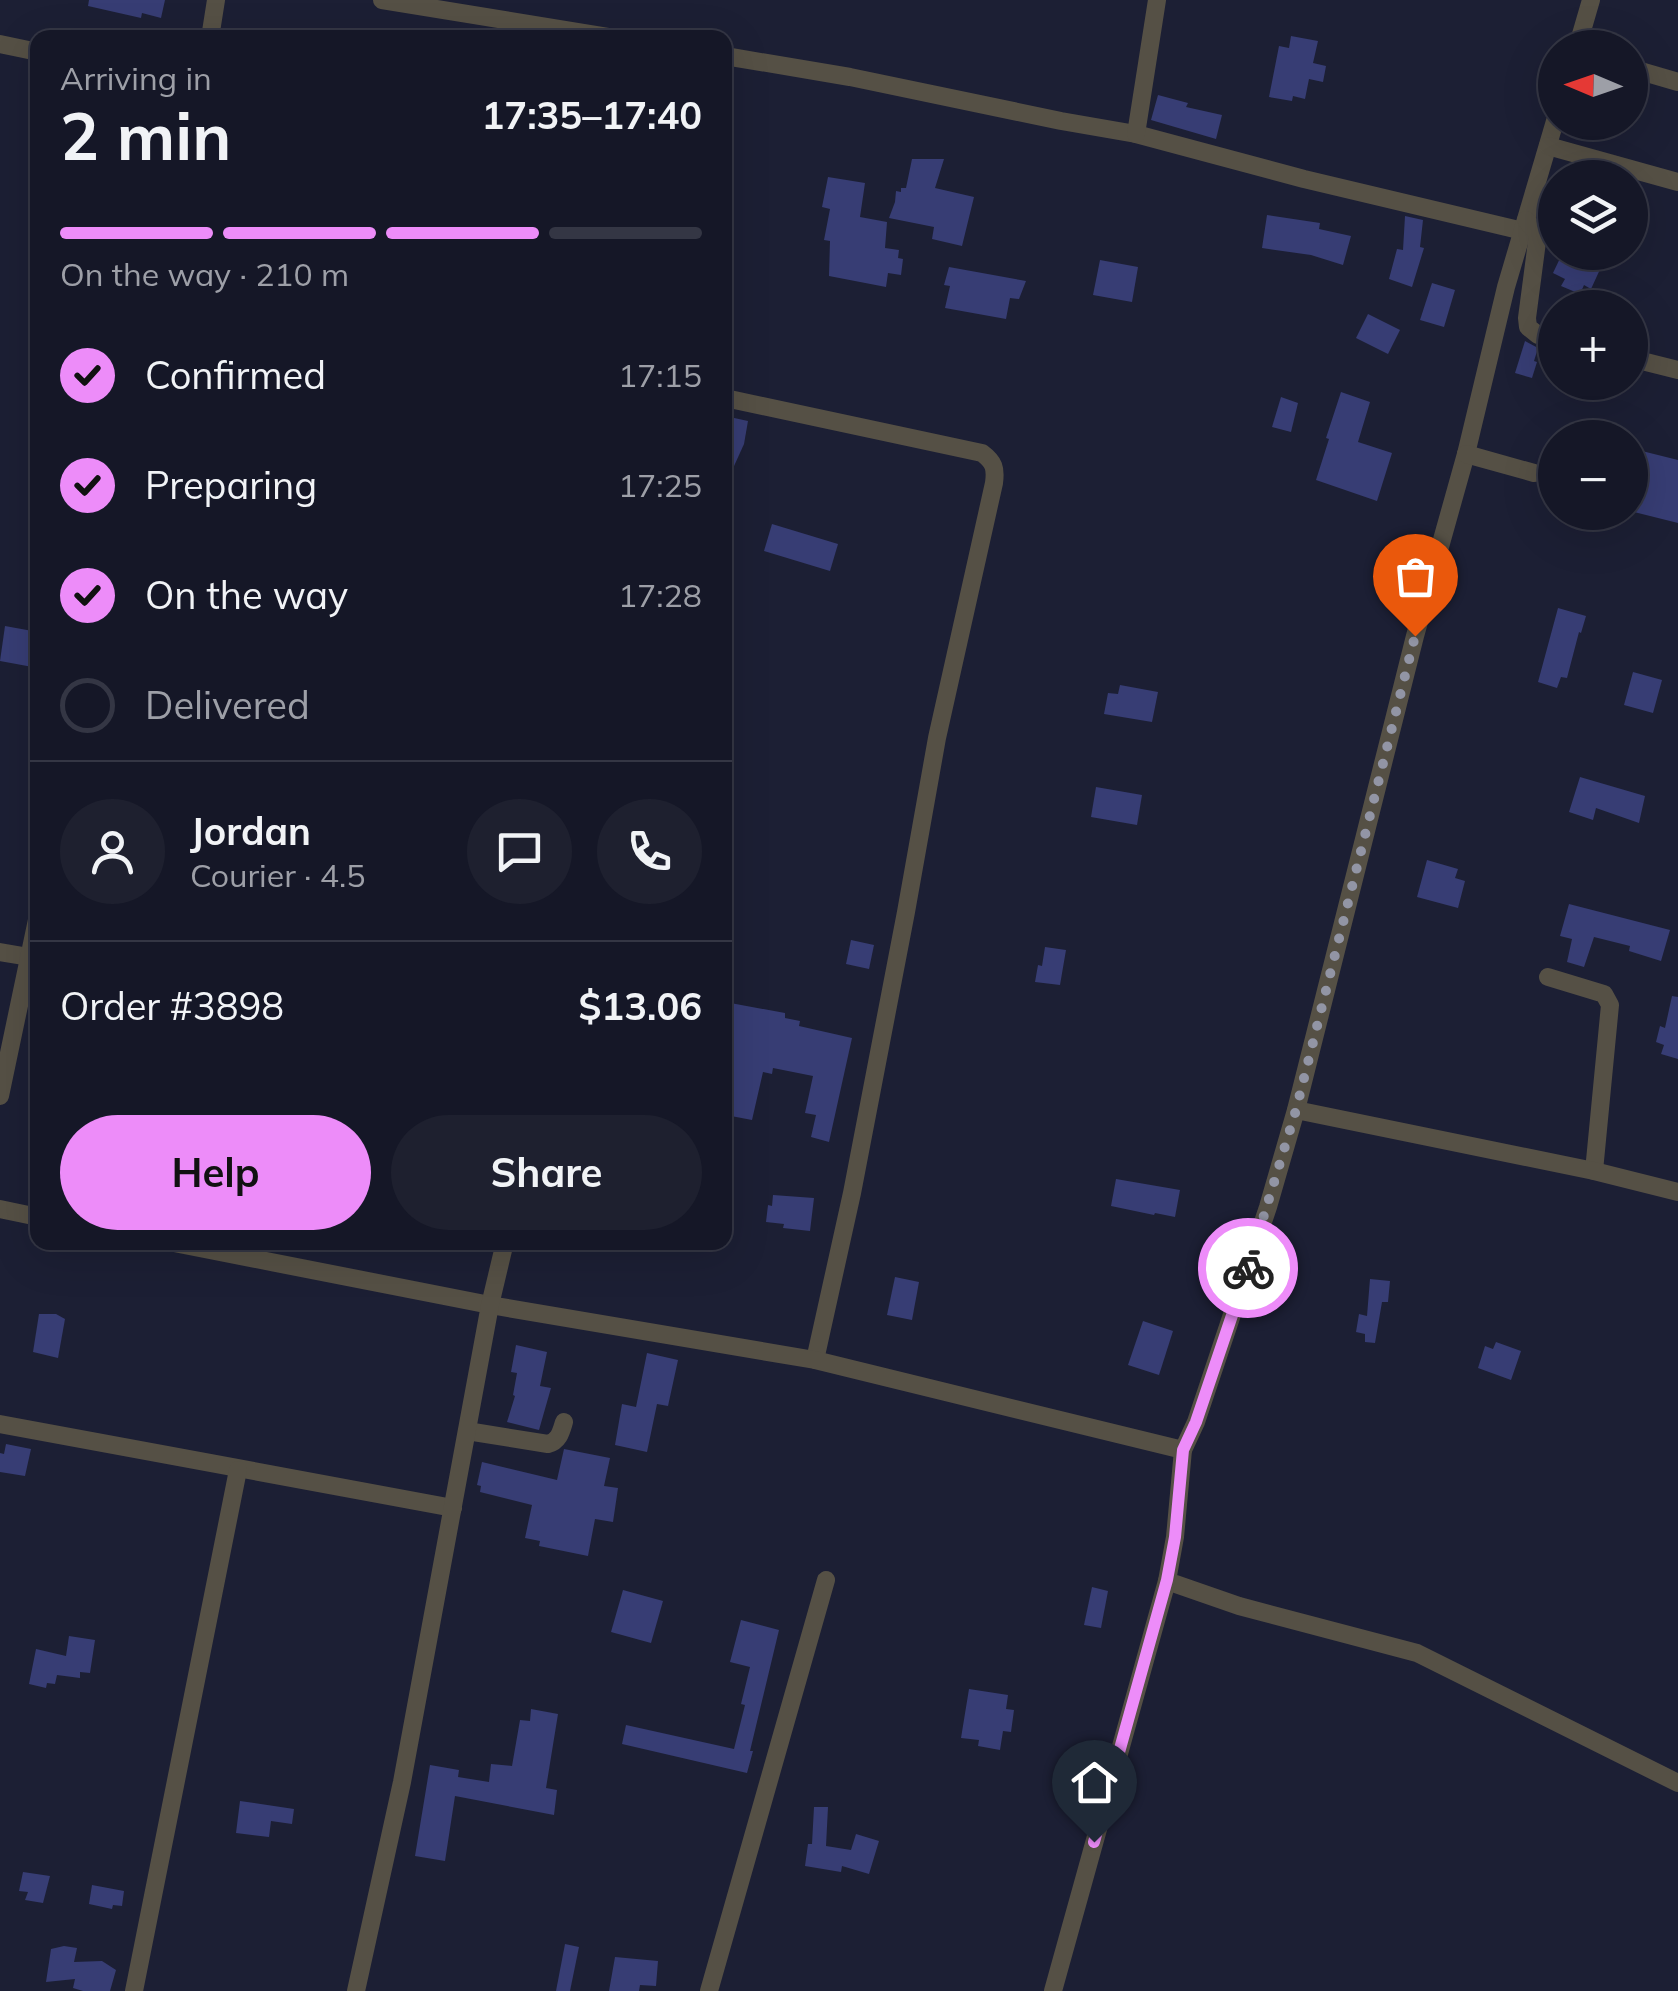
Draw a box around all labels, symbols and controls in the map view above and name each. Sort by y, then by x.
north arrow [1538,30,1648,140]
map controls [1538,30,1648,530]
text: Arriving in [60,58,212,98]
text: 17:35–17:40 [482,91,702,139]
text: 2 min [60,95,231,176]
button: layers [1538,160,1648,270]
text: On the way · 210 m [60,254,349,294]
button: + [1538,290,1648,400]
icon: check [60,348,115,403]
text: Confirmed [145,351,326,399]
text: 17:15 [618,355,702,395]
button: − [1538,420,1648,530]
icon: check [60,458,115,513]
text: Preparing [145,461,317,509]
text: 17:25 [618,465,702,505]
pin [1373,534,1458,637]
icon: bag [1388,549,1443,604]
icon: check [60,568,115,623]
text: On the way [145,571,348,619]
text: 17:28 [618,575,702,615]
text: Delivered [145,681,310,729]
button: person [60,799,165,904]
button: chat [467,799,572,904]
button: phone [597,799,702,904]
text: Jordan [190,807,311,855]
text: Courier · 4.5 [190,855,366,895]
text: Order #3898 [60,982,284,1030]
text: $13.06 [579,982,702,1030]
button: Help [60,1115,371,1230]
button: Share [391,1115,702,1230]
courier [1198,1218,1298,1318]
icon: bike [1221,1241,1276,1296]
pin [1052,1740,1137,1843]
icon: home [1067,1755,1122,1810]

